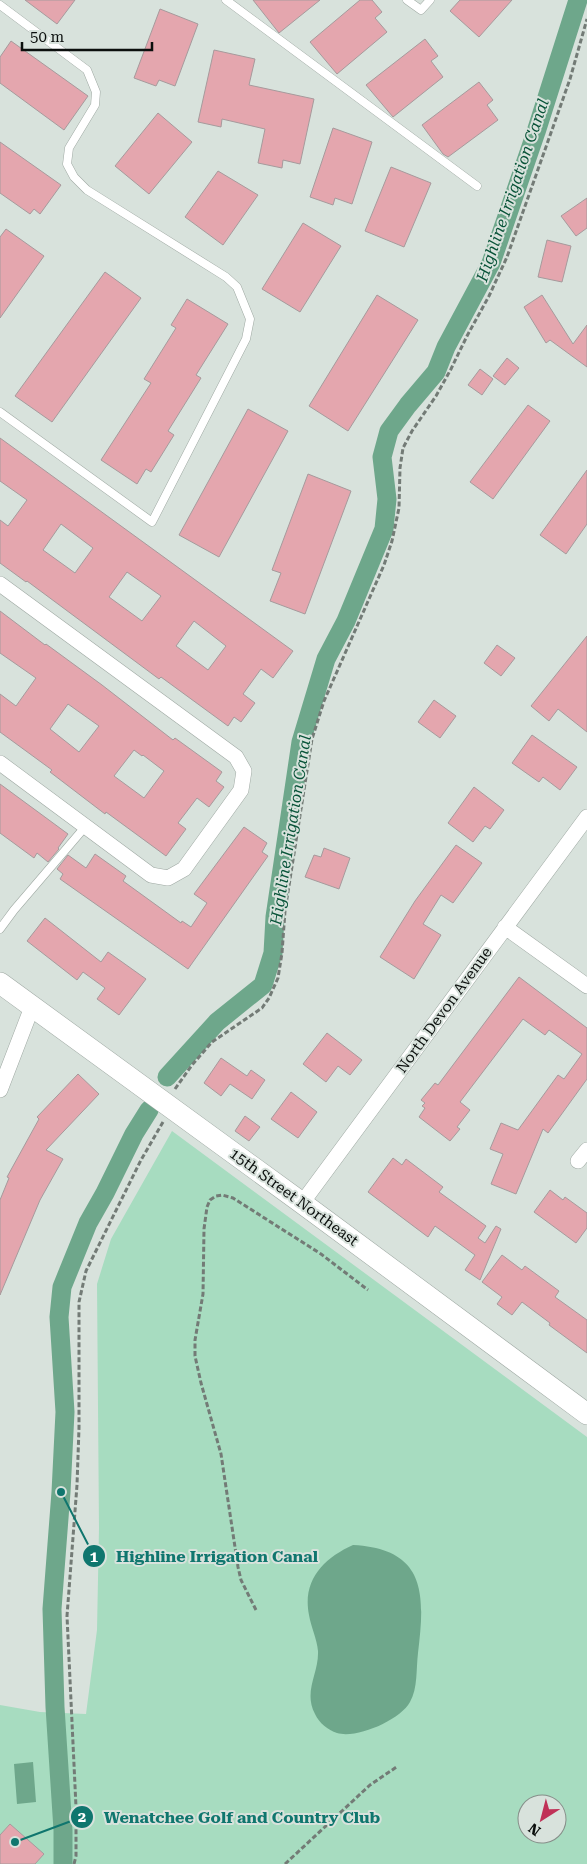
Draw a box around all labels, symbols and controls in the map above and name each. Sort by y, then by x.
scale bar [22,20,152,52]
text: 50 m [30,28,65,46]
water label: Highline Irrigation Canal [472,96,553,285]
water label: Highline Irrigation Canal [266,733,315,927]
street label: North Devon Avenue [392,944,496,1076]
street label: 15th Street Northeast [226,1144,362,1250]
callout: Highline Irrigation Canal [81,1541,328,1572]
text: Highline Irrigation Canal [116,1547,319,1566]
text: 1 [90,1548,99,1566]
north arrow [517,1794,567,1844]
callout: Wenatchee Golf and Country Club [69,1802,391,1833]
text: 2 [78,1808,86,1826]
text: Wenatchee Golf and Country Club [104,1808,381,1827]
text: N [525,1820,543,1839]

